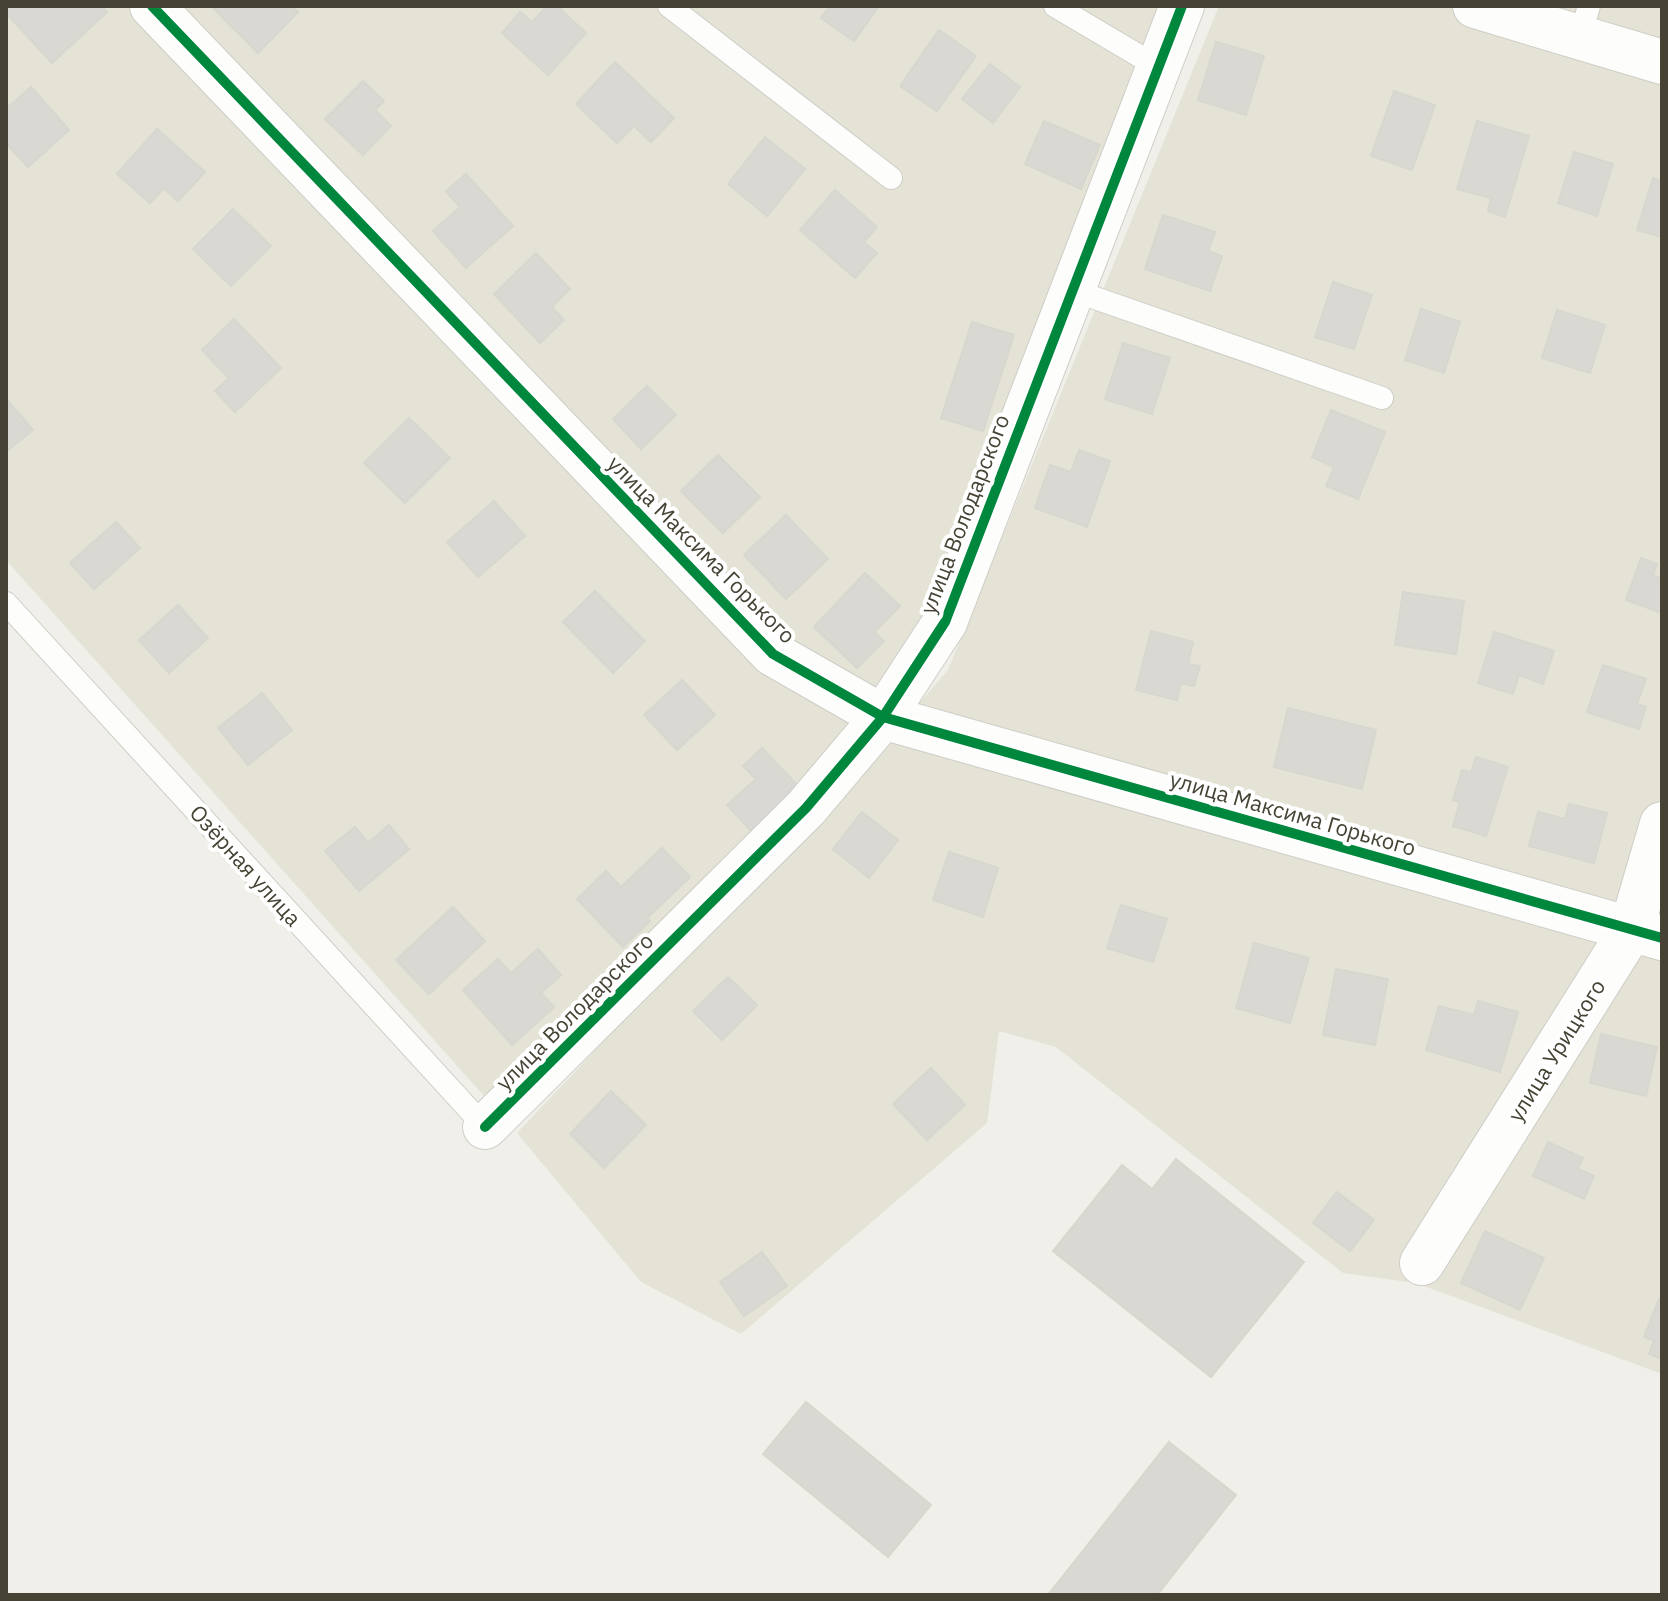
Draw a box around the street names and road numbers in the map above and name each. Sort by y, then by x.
street label: улица Володарского [913,410,1015,618]
street label: улица Максима Горького [602,449,802,649]
street label: улица Максима Горького [1167,764,1419,862]
street label: Озёрная улица [184,798,308,932]
street label: улица Володарского [489,926,659,1096]
street label: улица Урицкого [1501,973,1611,1127]

